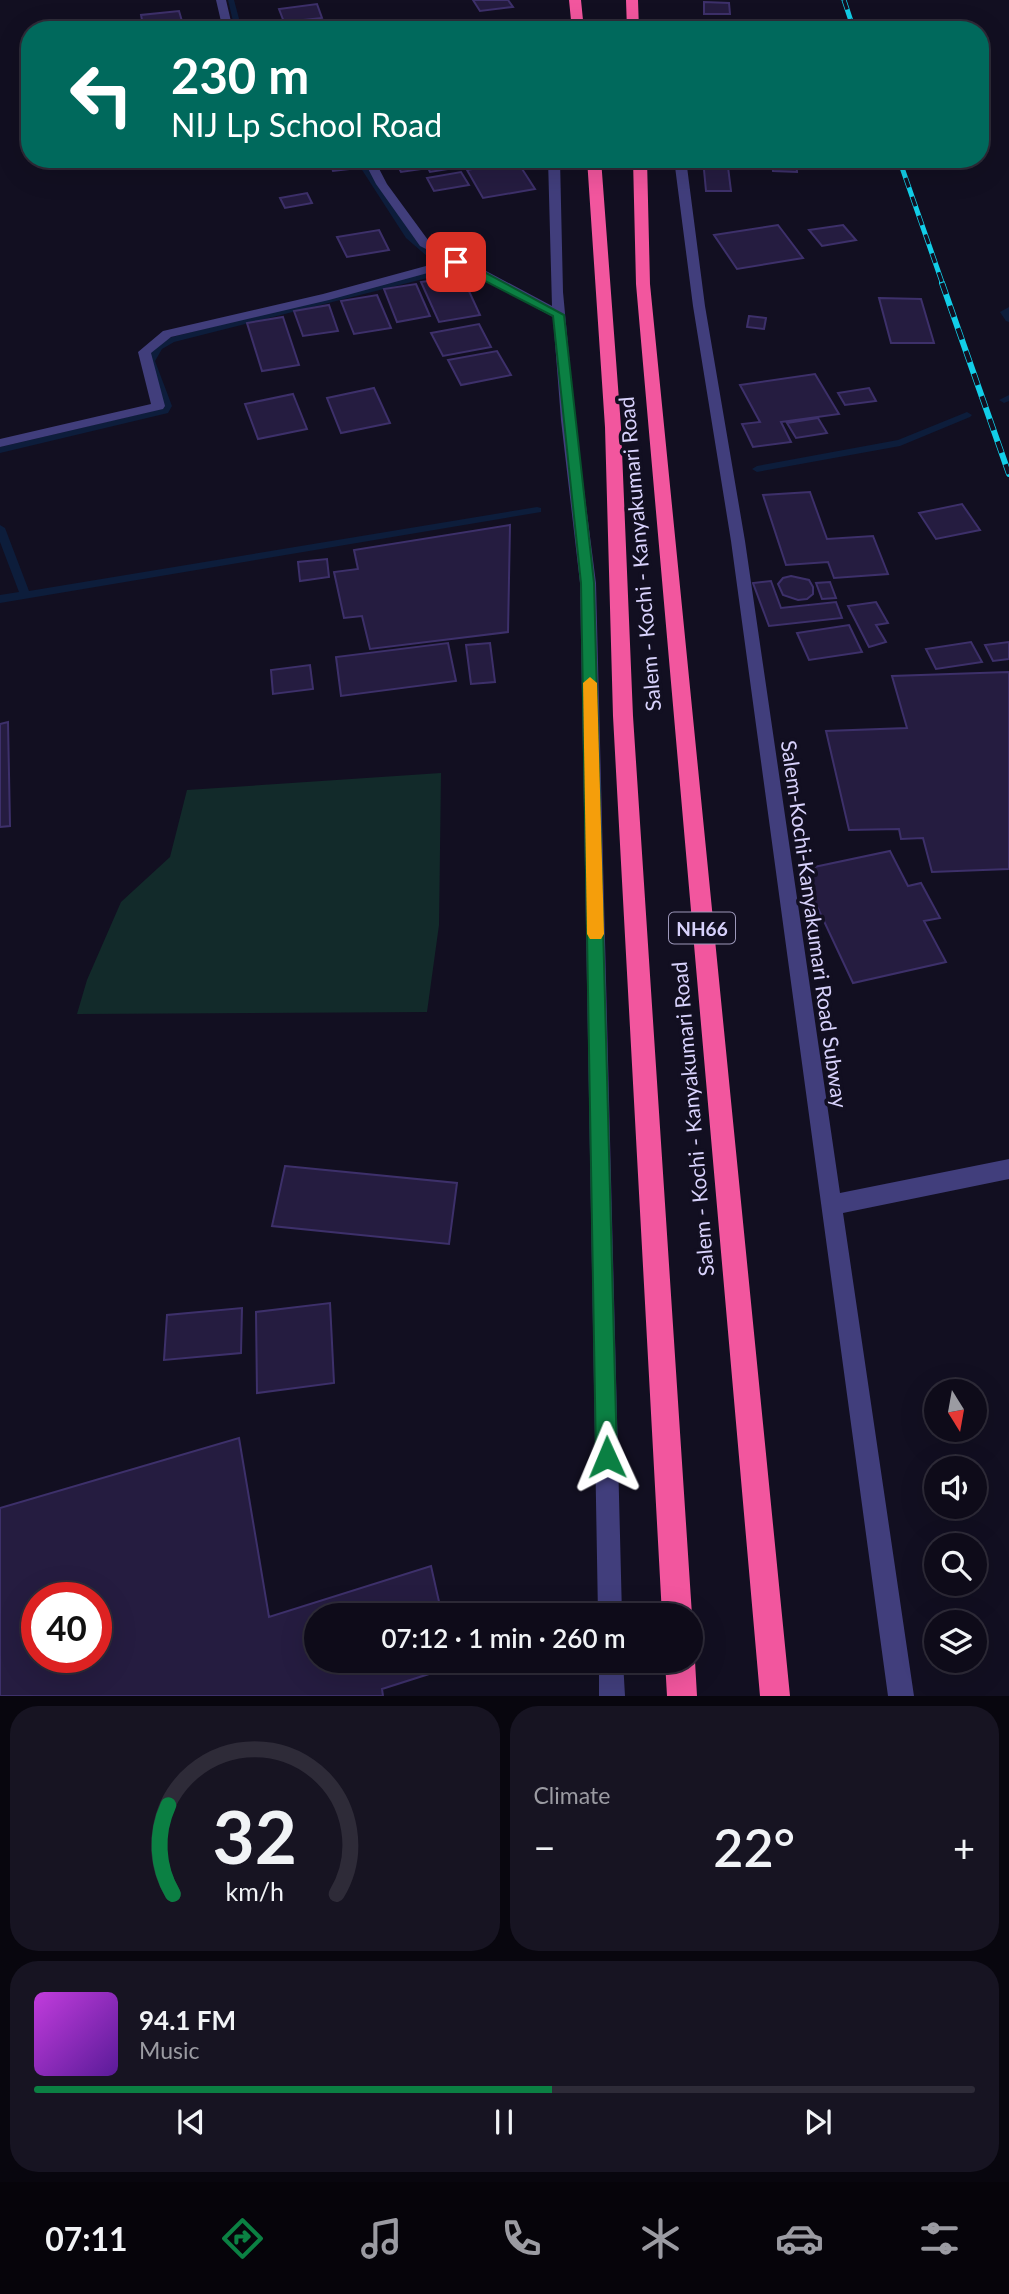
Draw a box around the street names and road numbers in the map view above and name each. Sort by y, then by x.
street label: Salem - Kochi - Kanyakumari Road [613,396,665,712]
street label: Salem-Kochi-Kanyakumari Road Subway [777,738,853,1110]
road number: NH66 [669,912,735,944]
street label: Salem - Kochi - Kanyakumari Road [666,961,718,1277]

